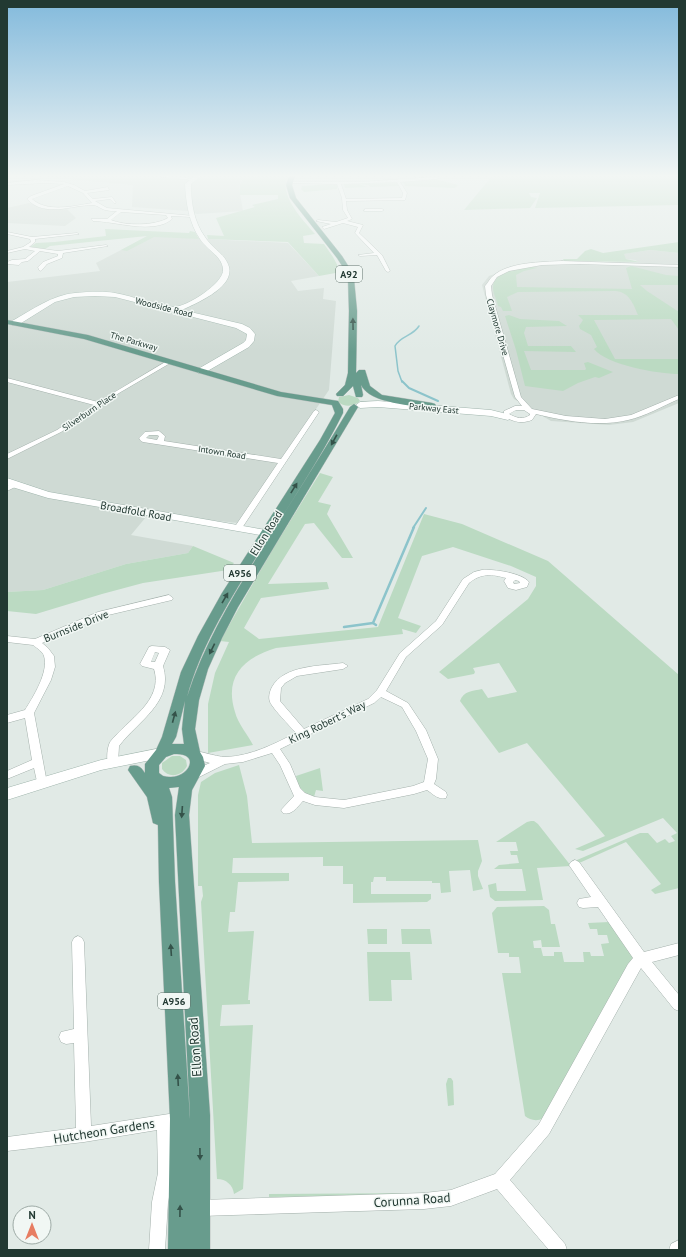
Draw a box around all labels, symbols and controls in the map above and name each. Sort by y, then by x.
road number: A92 [336,266,362,282]
street label: Woodside Road [134,295,194,319]
street label: Claymore Drive [485,297,512,357]
one-way arrow [350,317,356,330]
street label: The Parkway [109,329,160,353]
street label: Silverburn Place [60,389,118,433]
street label: Parkway East [409,400,459,416]
one-way arrow [331,435,338,446]
street label: Intown Road [197,443,247,461]
one-way arrow [290,483,298,493]
street label: Broadfold Road [99,498,173,524]
street label: Ellon Road [247,508,285,558]
road number: A956 [224,565,256,581]
one-way arrow [222,592,229,604]
street label: Burnside Drive [41,606,111,645]
one-way arrow [209,643,215,655]
street label: King Robert's Way [286,697,369,747]
one-way arrow [172,711,178,723]
one-way arrow [179,806,186,818]
one-way arrow [168,944,175,956]
road number: A956 [158,993,190,1009]
street label: Ellon Road [184,1017,206,1077]
one-way arrow [175,1074,182,1086]
street label: Hutcheon Gardens [52,1115,156,1147]
one-way arrow [197,1148,203,1161]
street label: Corunna Road [373,1189,451,1211]
one-way arrow [177,1204,183,1217]
north arrow [12,1205,52,1245]
text: N [28,1208,36,1222]

